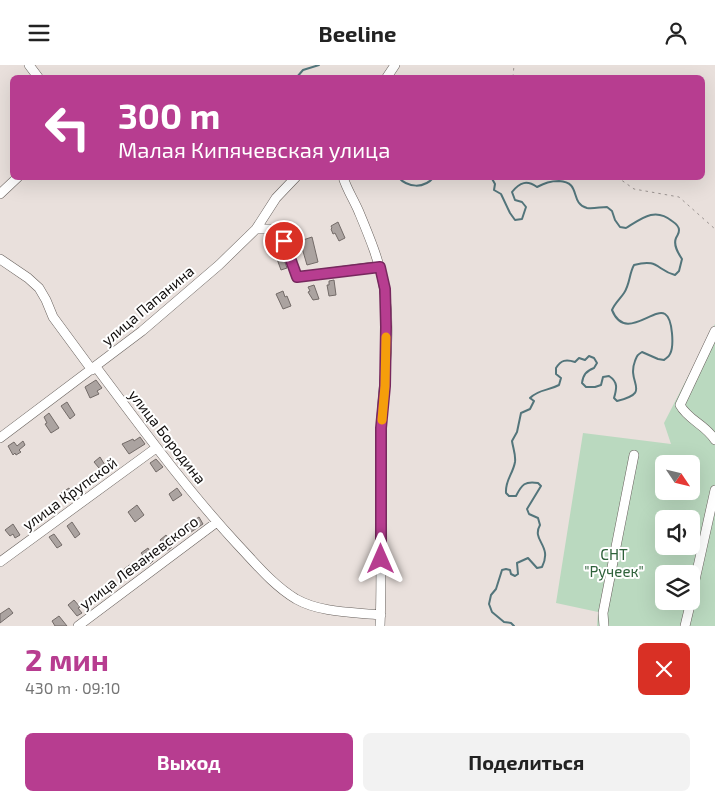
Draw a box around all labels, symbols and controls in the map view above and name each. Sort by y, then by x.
icon: menu [25,19,53,47]
icon: person [662,19,690,47]
text: Beeline [319,20,396,46]
text: 300 m [118,94,220,136]
icon: left [35,95,100,160]
text: Малая Кипячевская улица [118,136,390,162]
pin [263,220,305,262]
icon: arrive [270,227,298,255]
street label: улица Папанина [98,261,198,350]
street label: улица Бородина [125,386,210,488]
street label: улица Крупской [19,453,121,534]
north arrow [655,455,700,500]
map controls [655,455,700,610]
button: sound [655,510,700,555]
street label: улица Леваневского [75,512,202,614]
position arrow [354,532,406,584]
park label: СНТ "Ручеек" [584,545,644,581]
button: layers [655,565,700,610]
text: 2 мин [25,641,109,677]
button: close [638,643,690,695]
text: 430 m · 09:10 [25,678,120,697]
button: Выход [25,733,353,791]
button: Поделиться [363,733,690,791]

